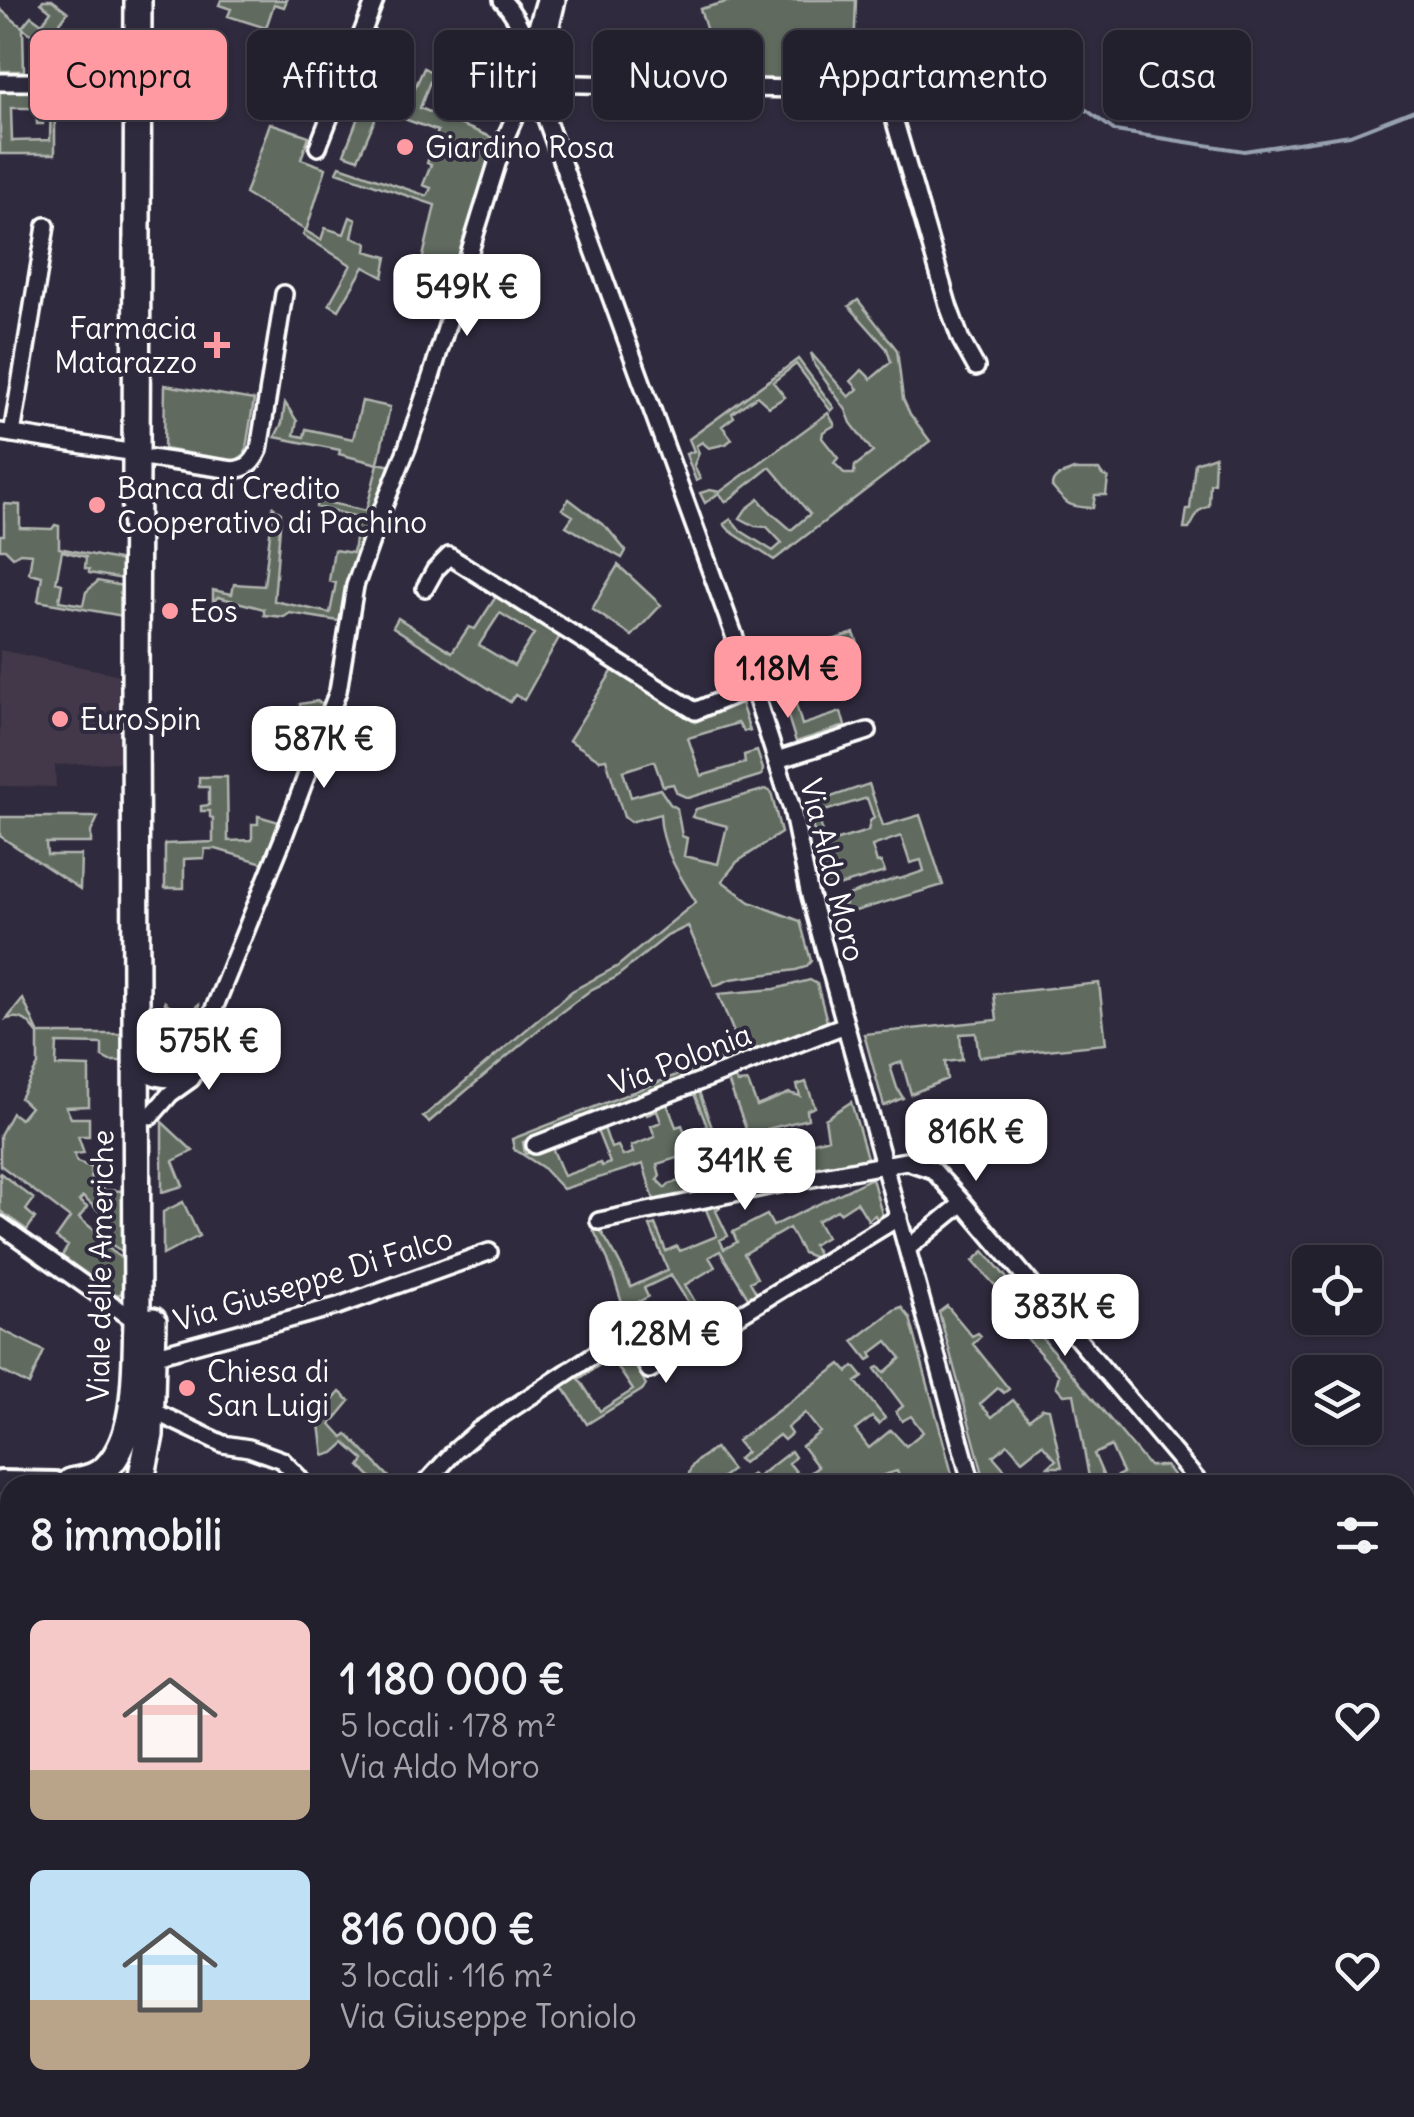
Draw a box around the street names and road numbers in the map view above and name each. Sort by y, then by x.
street label: Via Aldo Moro [792,775,874,965]
street label: Via Polonia [604,1015,756,1103]
street label: Viale delle Americhe [79,1129,121,1403]
street label: Via Giuseppe Di Falco [169,1219,457,1339]

